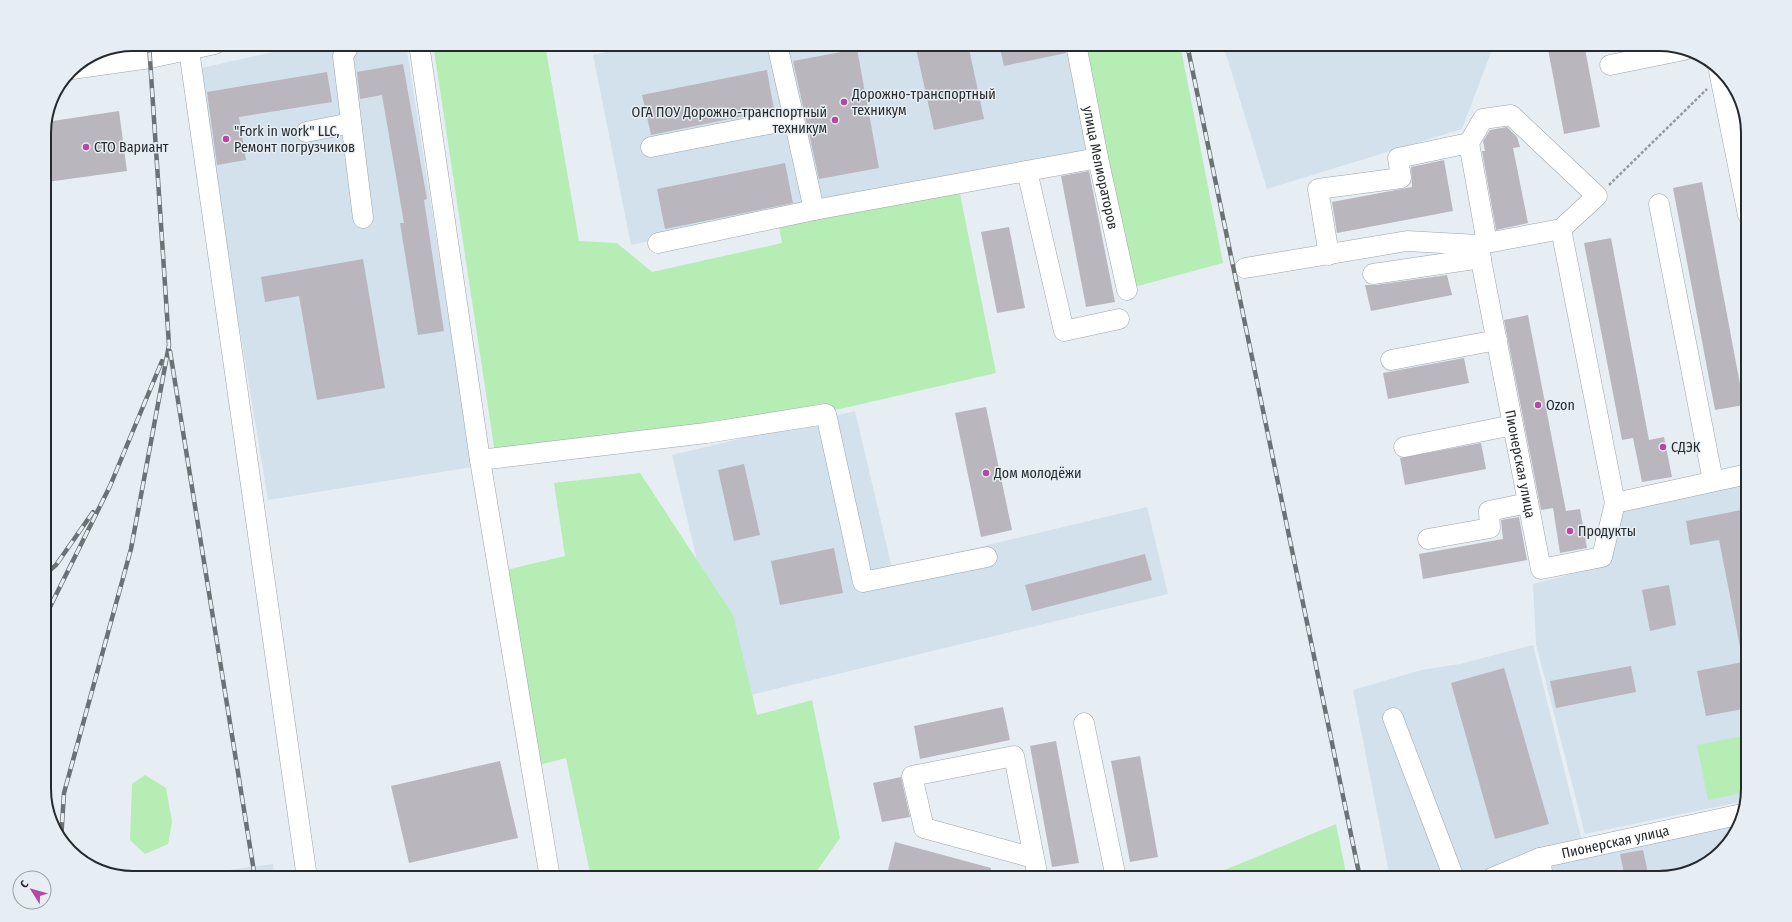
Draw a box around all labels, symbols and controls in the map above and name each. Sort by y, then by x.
place label: Дорожно-транспортный техникум [851,86,996,119]
marker: Дорожно-транспортный техникум [839,97,849,107]
place label: ОГА ПОУ Дорожно-транспортный техникум [632,104,827,137]
street label: улица Мелиораторов [1080,104,1122,231]
marker: ОГА ПОУ Дорожно-транспортный техникум [830,115,840,125]
place label: "Fork in work" LLC, Ремонт погрузчиков [234,123,355,156]
marker: "Fork in work" LLC, Ремонт погрузчиков [221,134,231,144]
place label: СТО Вариант [94,139,169,156]
marker: СТО Вариант [81,142,91,152]
place label: Ozon [1546,397,1575,414]
marker: Ozon [1533,400,1543,410]
street label: Пионерская улица [1502,408,1539,520]
place label: СДЭК [1671,439,1701,456]
marker: СДЭК [1658,442,1668,452]
place label: Дом молодёжи [993,465,1081,482]
marker: Дом молодёжи [981,468,991,478]
place label: Продукты [1578,523,1636,540]
marker: Продукты [1565,526,1575,536]
street label: Пионерская улица [1560,822,1671,862]
north arrow [12,870,52,910]
text: С [17,878,31,890]

